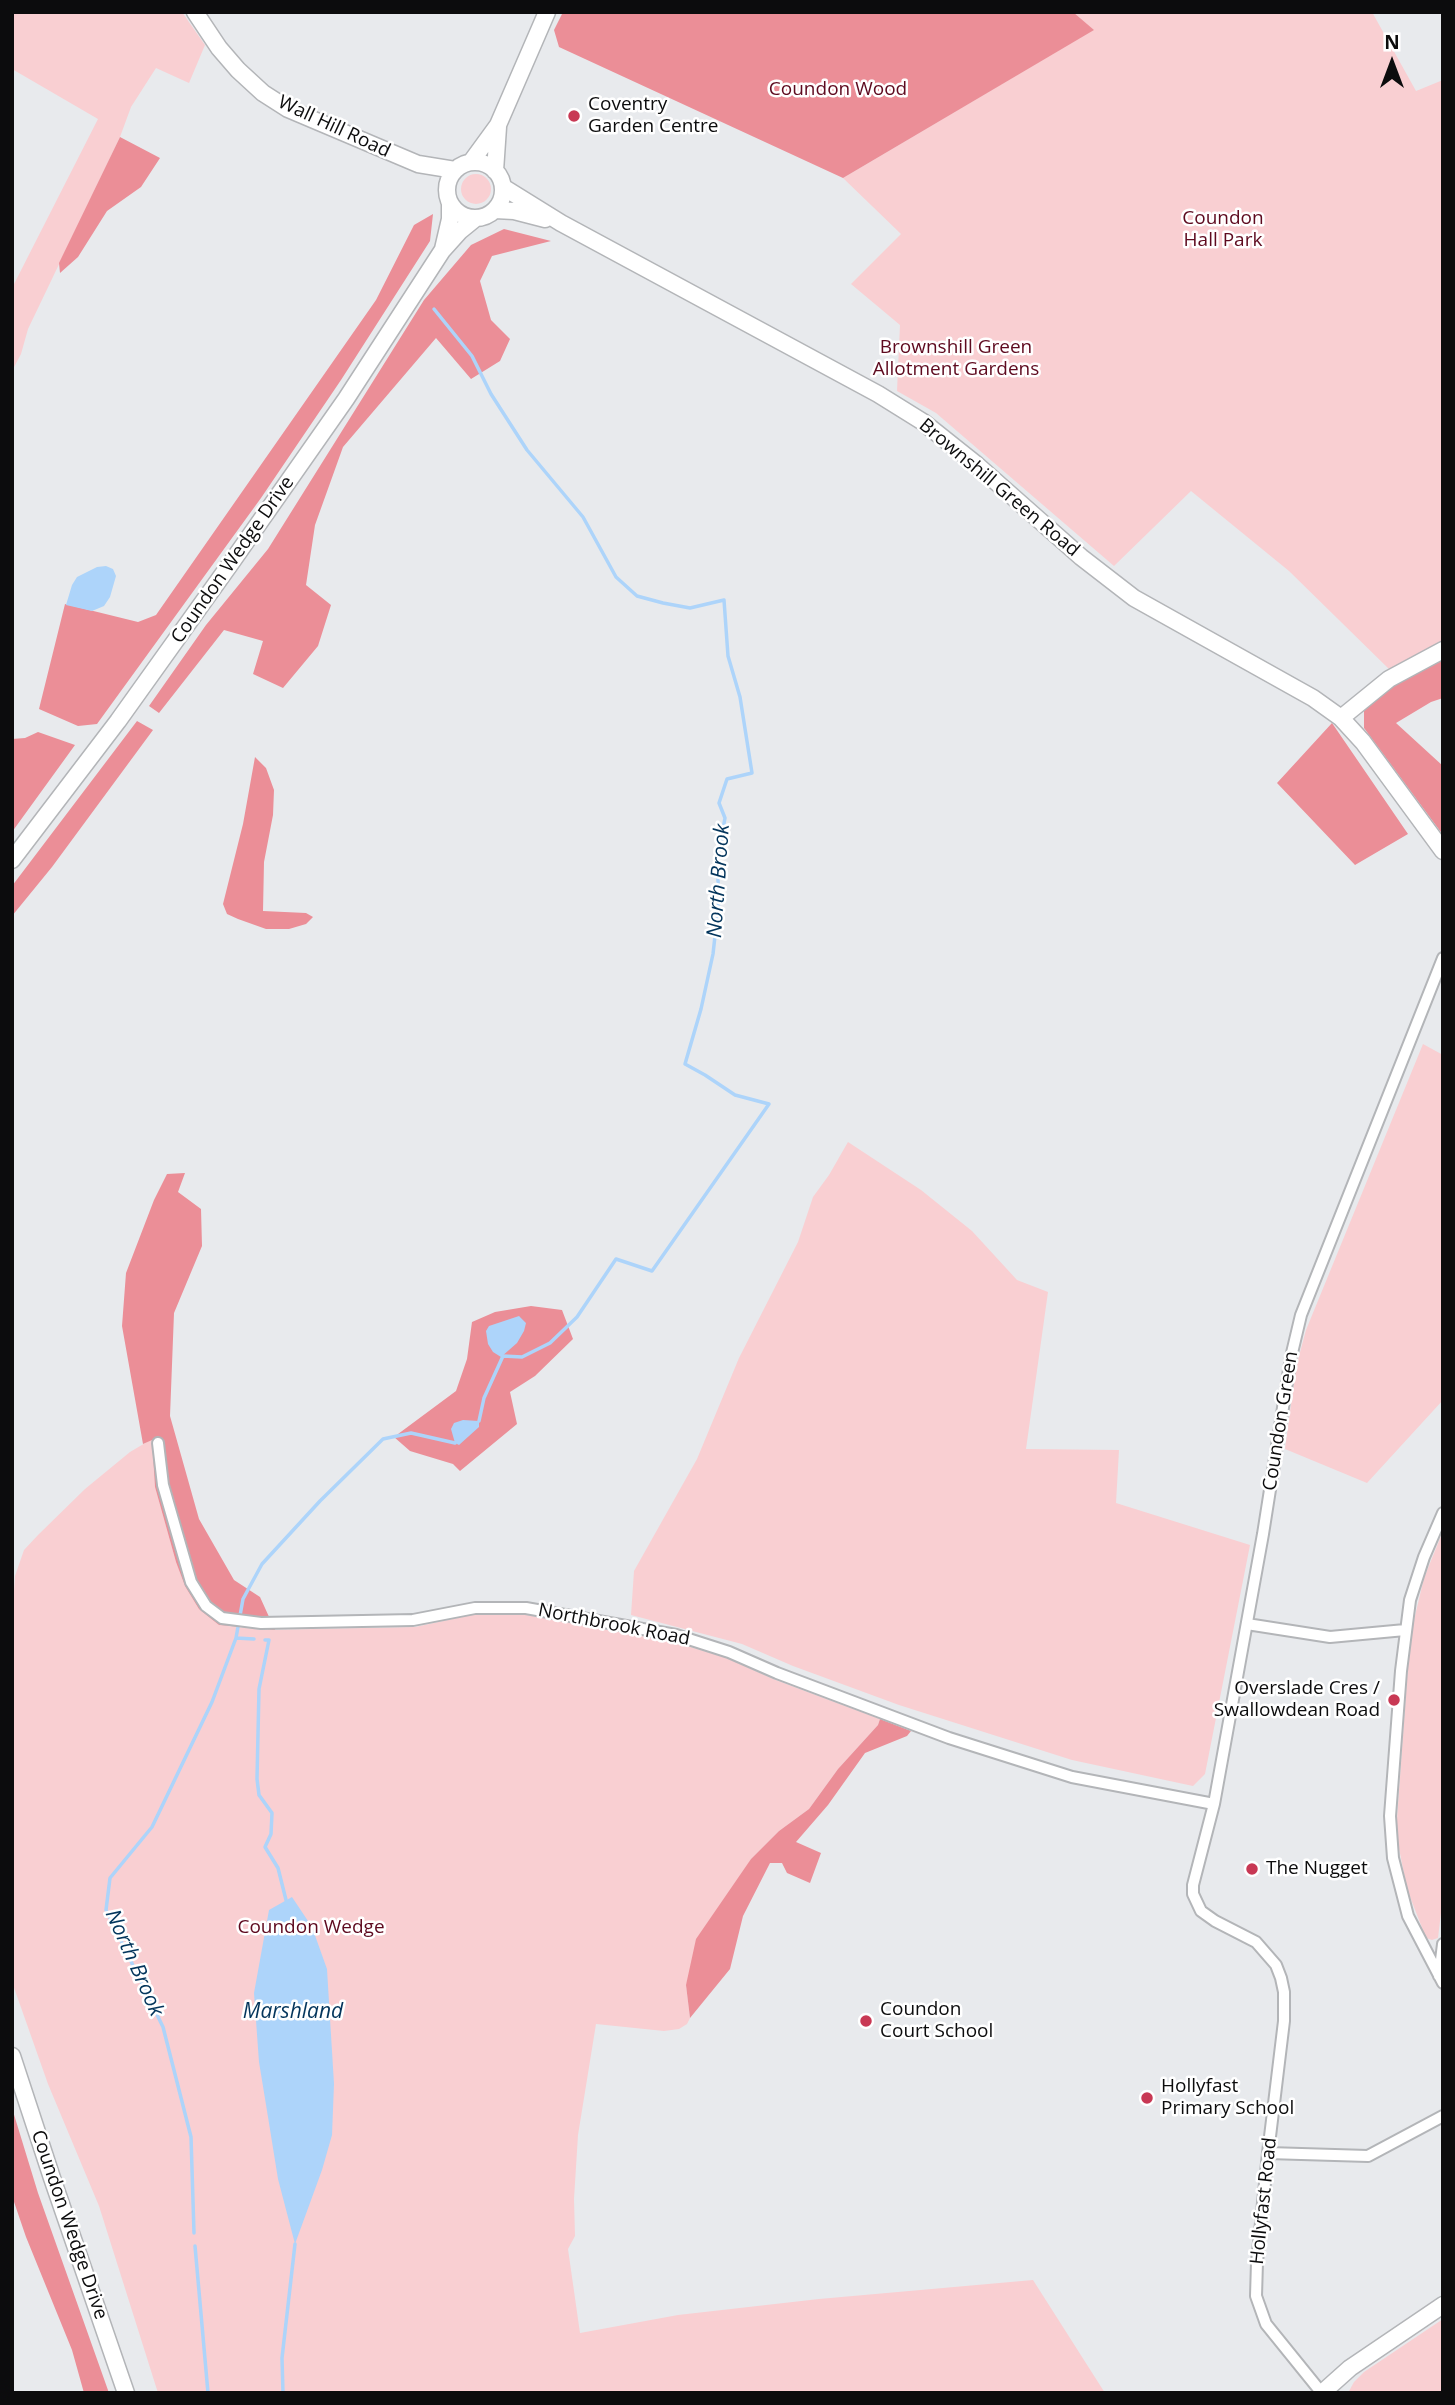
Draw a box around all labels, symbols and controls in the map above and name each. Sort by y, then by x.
north arrow [1357,28,1427,98]
text: N [1384,29,1400,55]
park label: Coundon Wood [769,79,907,101]
street label: Wall Hill Road [274,91,394,163]
place label: Coventry Garden Centre [588,94,719,138]
marker: Coventry Garden Centre [566,108,582,124]
park label: Coundon Hall Park [1182,208,1264,252]
park label: Brownshill Green Allotment Gardens [873,337,1039,381]
street label: Brownshill Green Road [914,414,1084,562]
street label: Coundon Wedge Drive [167,472,299,648]
water label: North Brook [702,823,736,939]
street label: Coundon Green [1259,1350,1303,1492]
street label: Northbrook Road [536,1599,692,1651]
place label: Overslade Cres / Swallowdean Road [1214,1678,1380,1722]
marker: Overslade Cres / Swallowdean Road [1386,1692,1402,1708]
place label: The Nugget [1266,1858,1368,1880]
marker: The Nugget [1244,1861,1260,1877]
water label: North Brook [99,1906,169,2020]
park label: Coundon Wedge [237,1917,385,1939]
water label: Marshland [243,1999,343,2025]
place label: Coundon Court School [880,1999,993,2043]
marker: Coundon Court School [858,2013,874,2029]
place label: Hollyfast Primary School [1161,2076,1294,2120]
marker: Hollyfast Primary School [1139,2090,1155,2106]
street label: Coundon Wedge Drive [26,2127,112,2323]
street label: Hollyfast Road [1246,2136,1282,2266]

